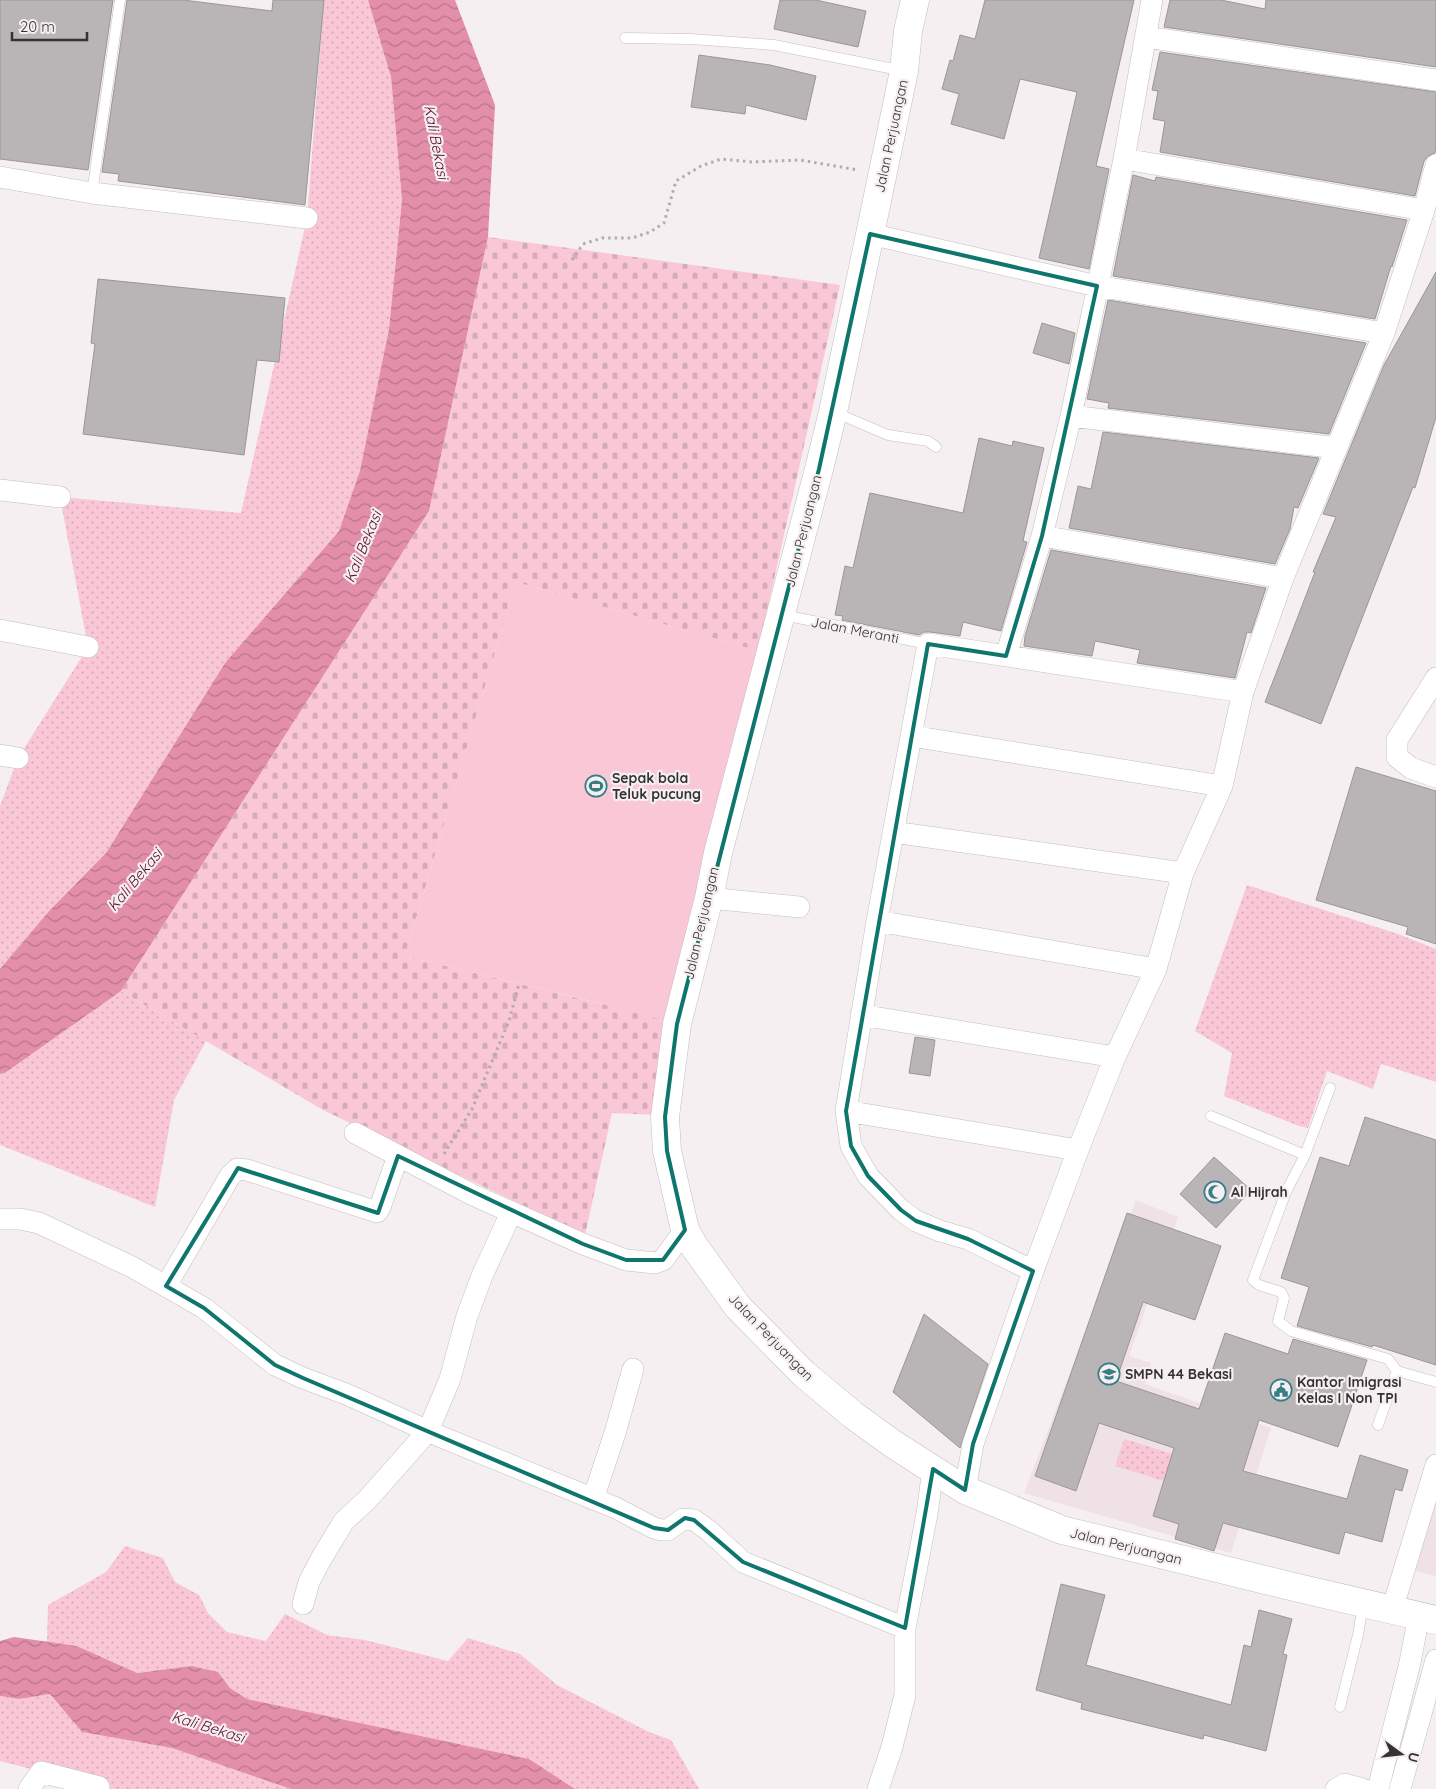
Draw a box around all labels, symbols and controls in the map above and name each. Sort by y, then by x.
scale bar [12,10,88,42]
text: 20 m [20,17,55,36]
street label: Jalan Perjuangan [870,78,912,194]
water label: Kali Bekasi [420,103,453,183]
street label: Jalan Perjuangan [780,473,826,589]
water label: Kali Bekasi [340,507,386,585]
street label: Jalan Meranti [810,613,900,647]
place label: Sepak bola Teluk pucung [612,769,701,803]
sports icon: Sepak bola Teluk pucung [584,774,608,798]
water label: Kali Bekasi [103,843,167,915]
street label: Jalan Perjuangan [679,865,723,981]
mosque icon: Al Hijrah [1203,1180,1227,1204]
place label: Al Hijrah [1231,1183,1288,1201]
street label: Jalan Perjuangan [725,1289,817,1385]
school or university icon: SMPN 44 Bekasi [1097,1362,1121,1386]
place label: SMPN 44 Bekasi [1125,1365,1232,1383]
place label: Kantor Imigrasi Kelas I Non TPI [1297,1373,1401,1407]
public building icon: Kantor Imigrasi Kelas I Non TPI [1269,1378,1293,1402]
street label: Jalan Perjuangan [1068,1523,1184,1569]
water label: Kali Bekasi [169,1706,249,1747]
north arrow [1376,1729,1426,1779]
text: U [1404,1750,1424,1764]

